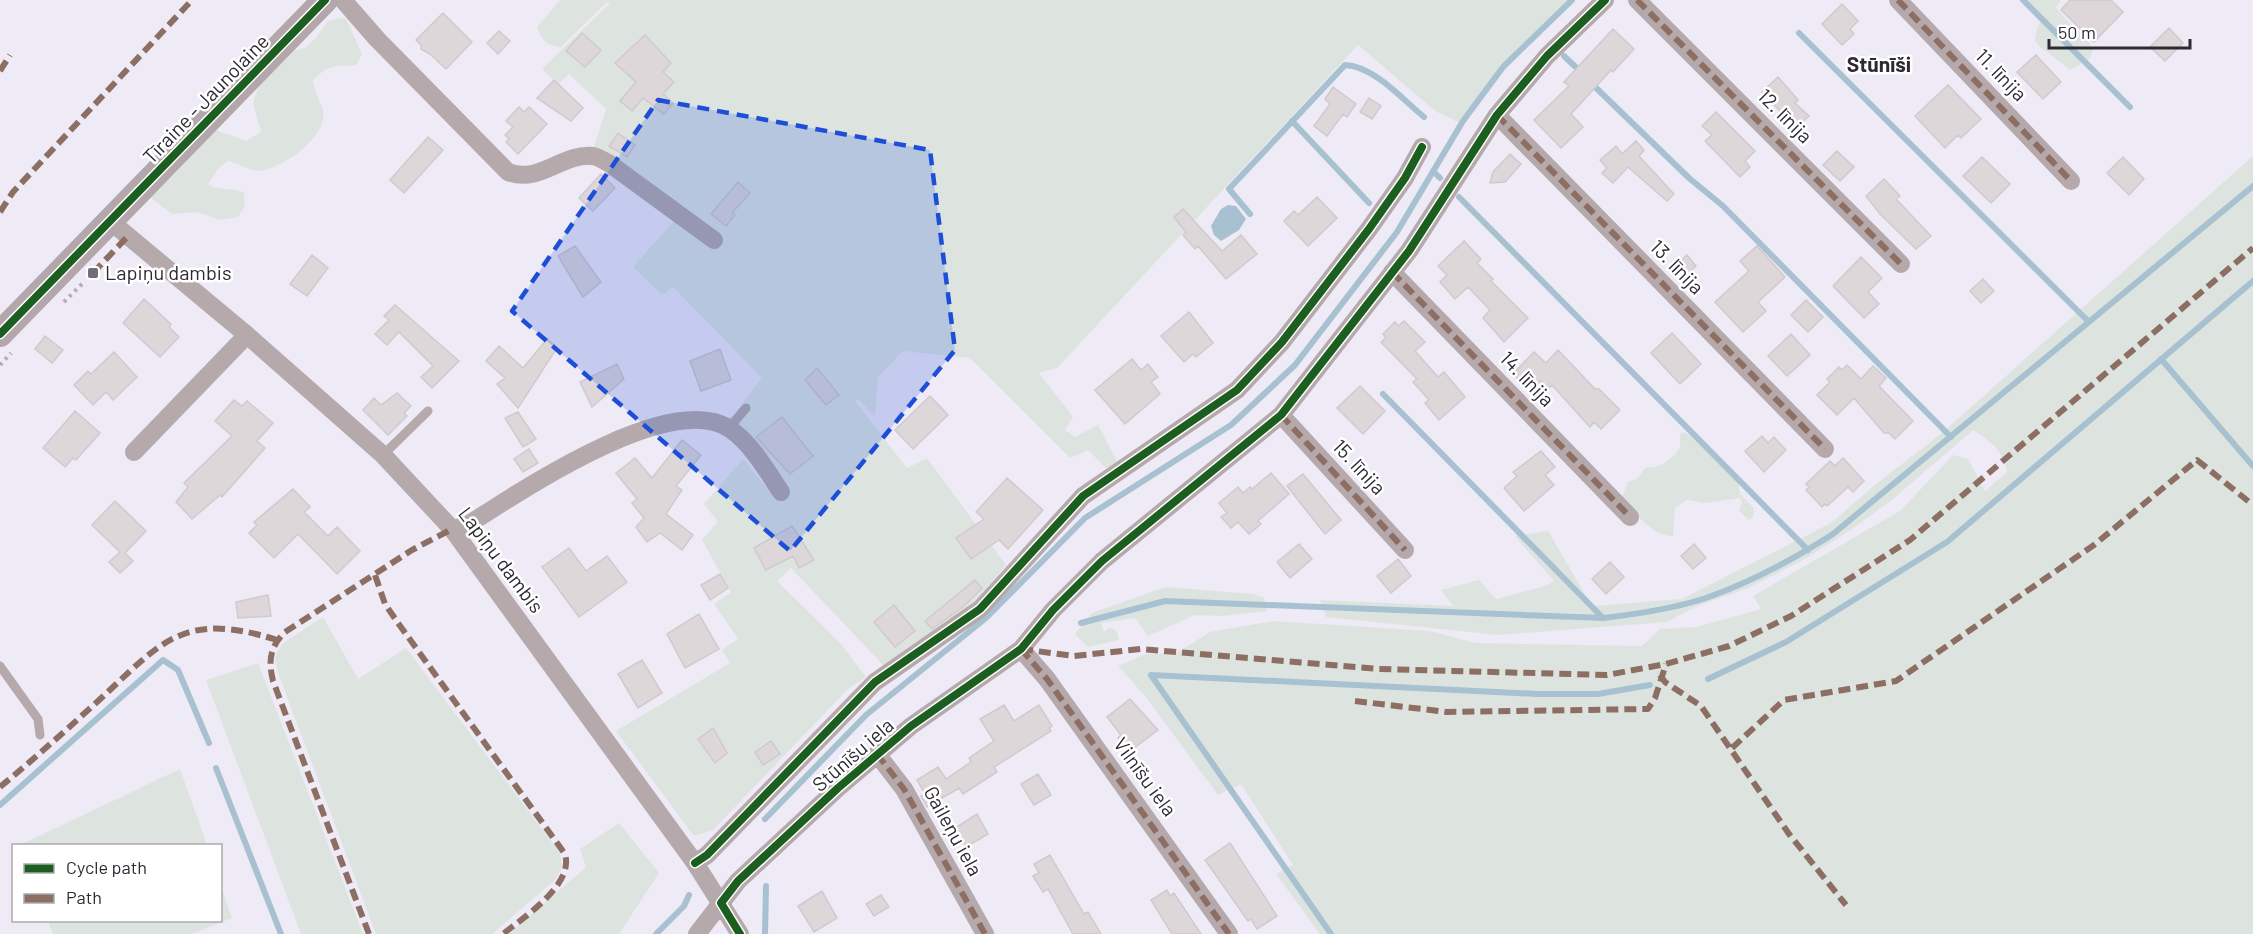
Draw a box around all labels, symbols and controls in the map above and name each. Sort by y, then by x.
scale bar [2049,12,2190,50]
text: 50 m [2058,21,2096,43]
street label: Tīraine - Jaunolaine [137,29,273,168]
street label: 11. līnija [1971,43,2032,105]
district label: Stūnīši [1847,51,1911,76]
street label: 12. līnija [1753,83,1818,148]
street label: 13. līnija [1646,234,1710,299]
place label: Lapiņu dambis [105,260,232,284]
marker: Lapiņu dambis [86,266,100,280]
street label: 14. līnija [1496,346,1560,411]
street label: 15. līnija [1328,434,1391,499]
street label: Lapiņu dambis [454,502,549,617]
street label: Stūnīšu iela [807,712,898,796]
street label: Vilnīšu iela [1109,732,1182,820]
street label: Gaileņu iela [919,781,988,880]
legend [12,844,222,922]
text: Cycle path [66,856,147,878]
text: Path [66,886,102,908]

